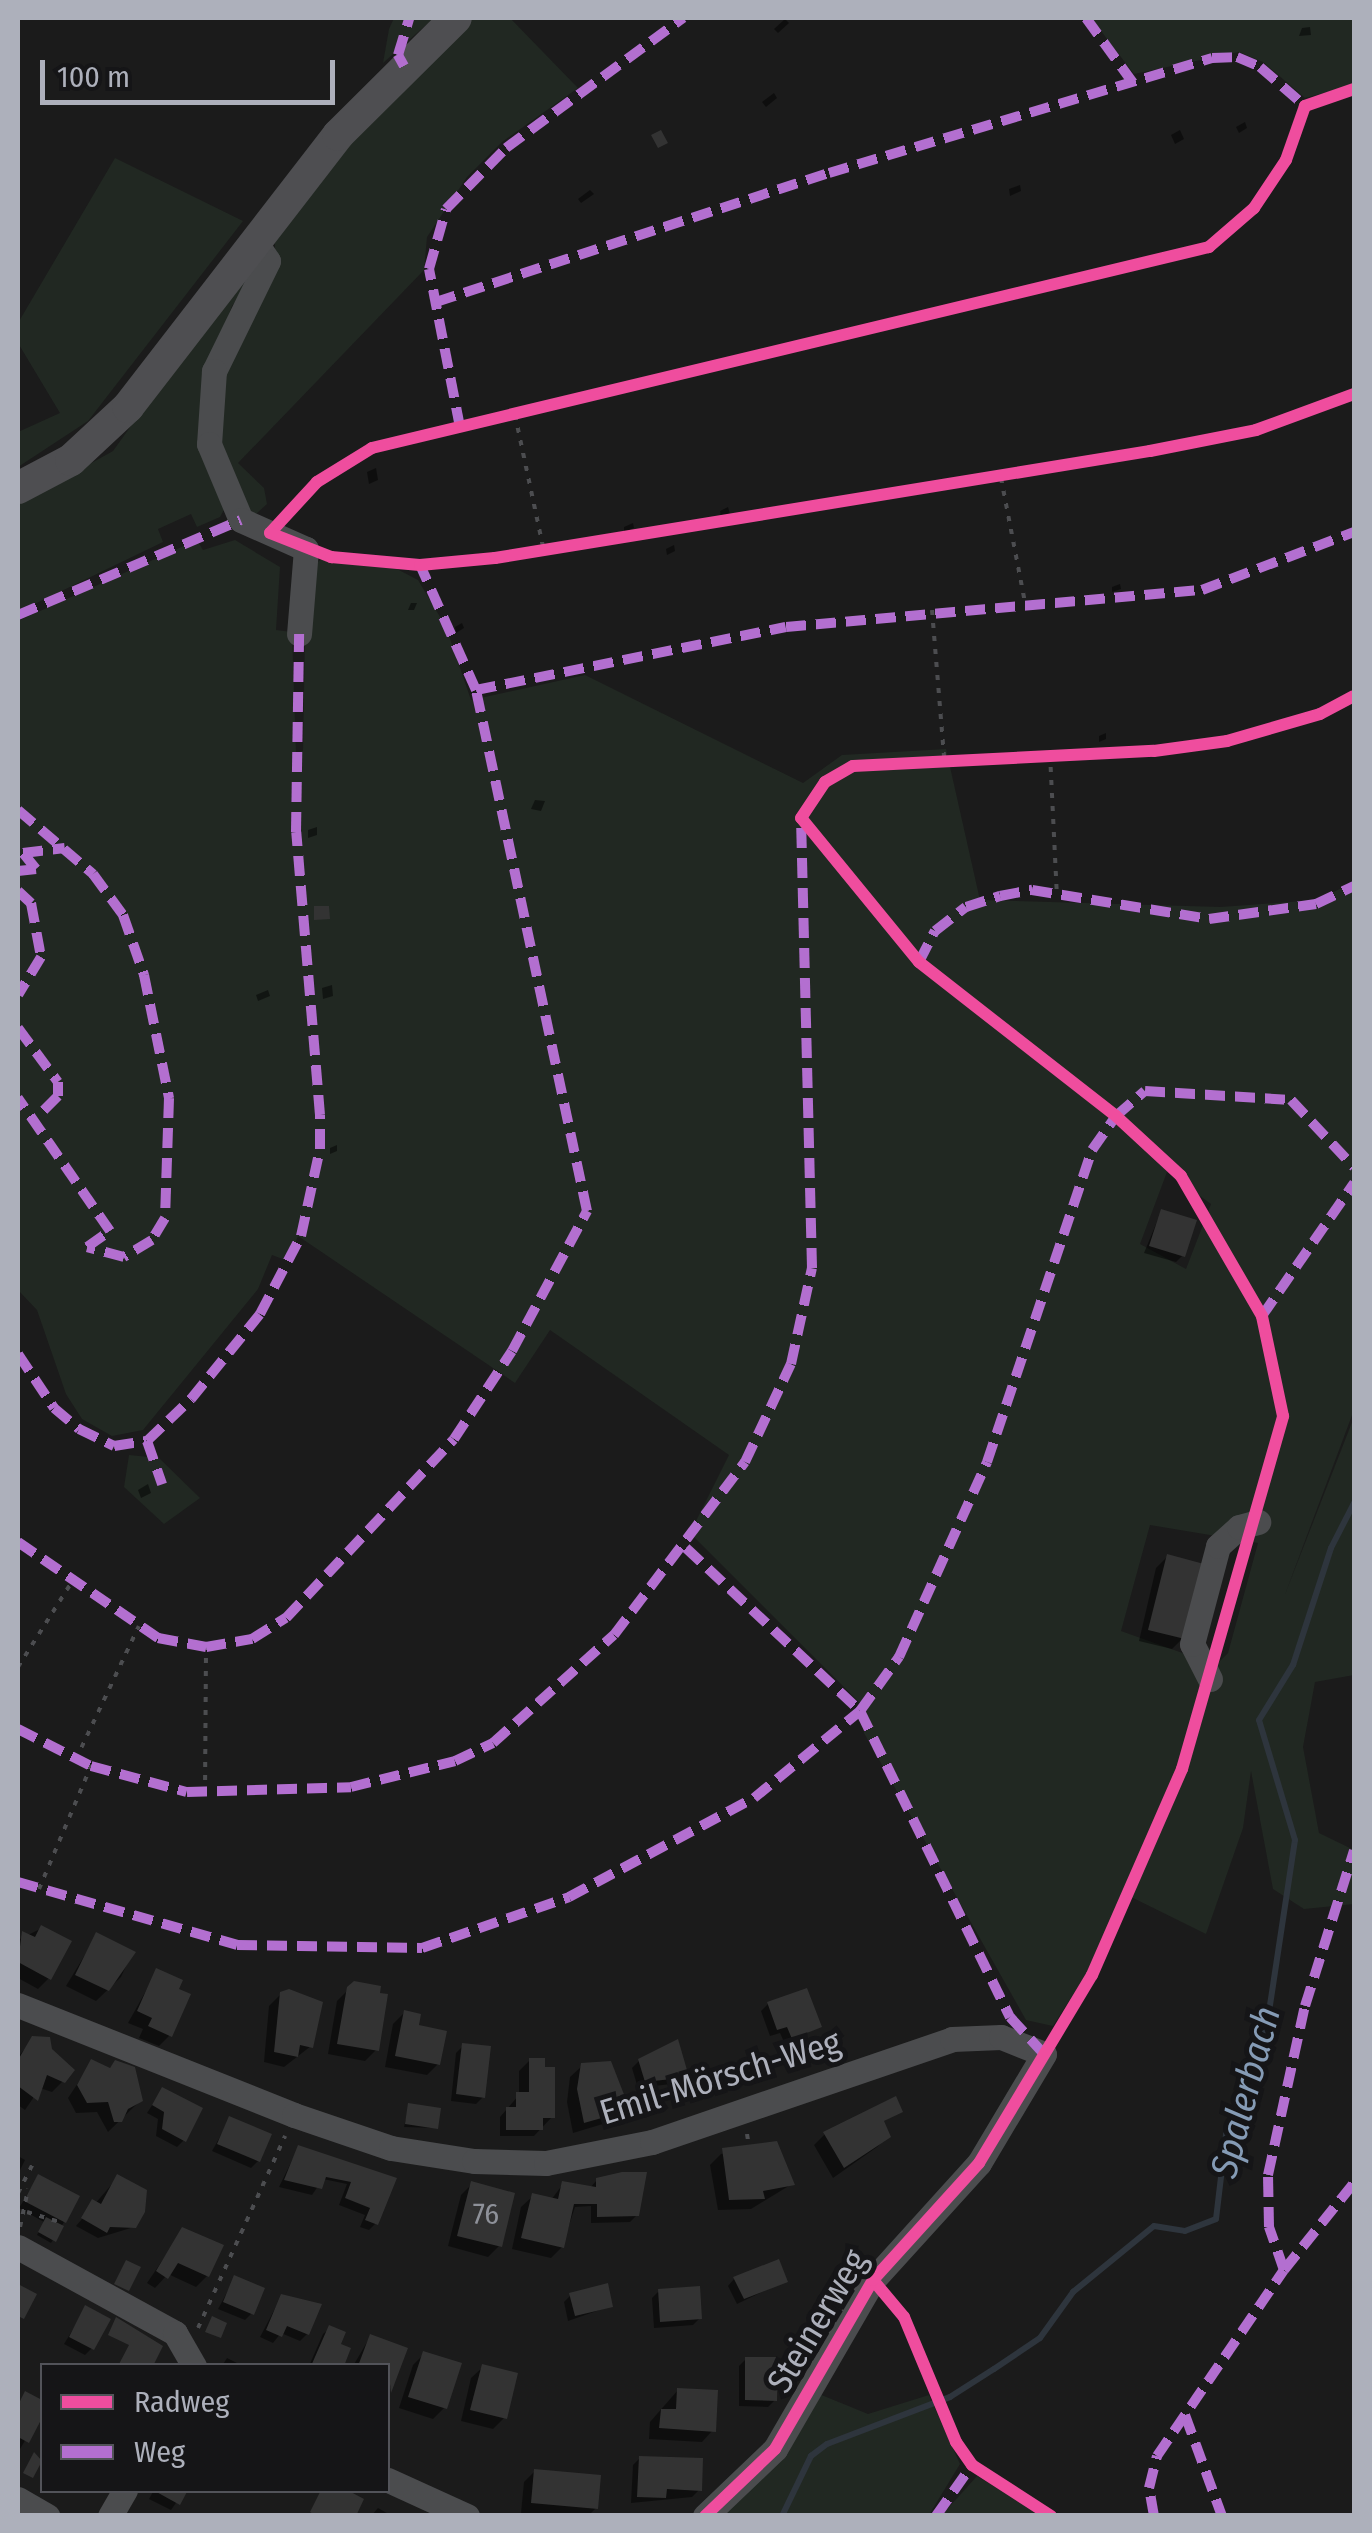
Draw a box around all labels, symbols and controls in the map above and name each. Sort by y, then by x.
scale bar [45,40,340,102]
text: 100 m [57,59,130,95]
water label: Spalerbach [1201,2002,1291,2182]
street label: Emil-Mörsch-Weg [595,2020,845,2134]
house number: 76 [473,2196,499,2232]
street label: Steinerweg [758,2242,876,2400]
legend [40,2363,390,2493]
text: Radweg [134,2384,229,2420]
text: Weg [134,2434,185,2470]

